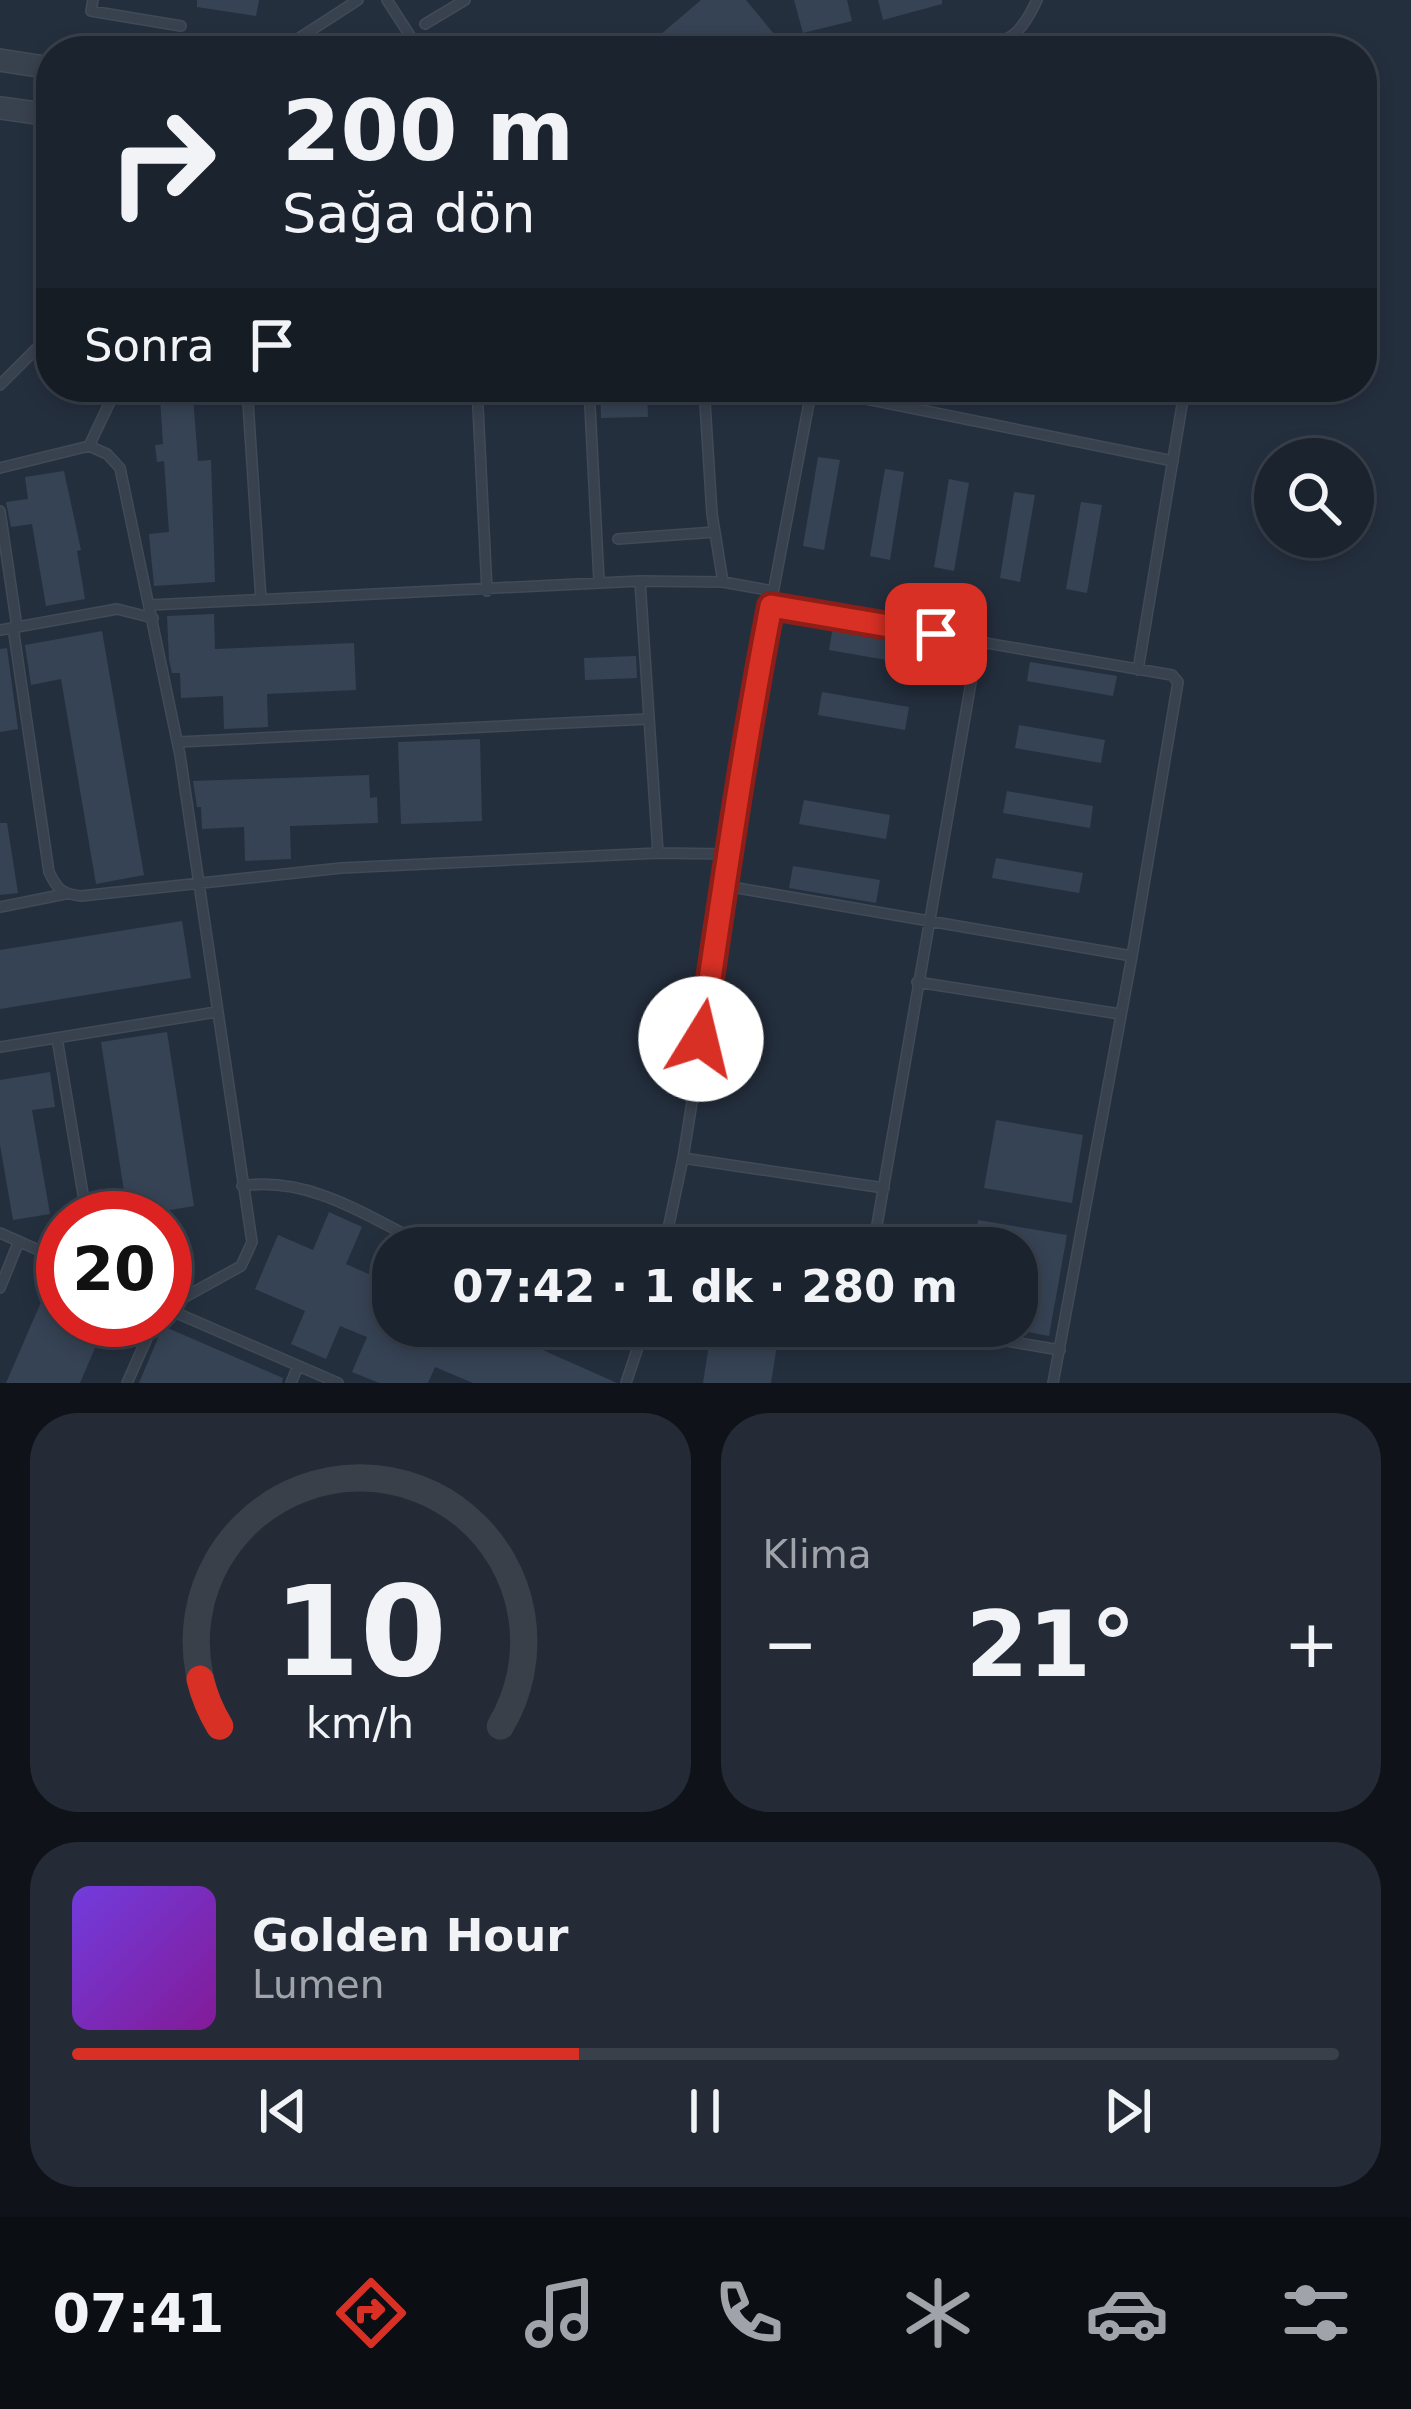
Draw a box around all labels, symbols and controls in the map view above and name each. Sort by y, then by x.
text: 200 m [282,82,574,180]
icon: right [84,84,240,240]
text: Sağa dön [282,182,535,245]
icon: arrive [239,312,305,378]
text: Sonra [84,319,215,372]
map controls [1254,438,1374,558]
button: search [1254,438,1374,558]
pin [885,583,987,685]
icon: arrive [903,601,969,667]
position arrow [638,976,764,1102]
speed limit sign: 20 [36,1191,192,1347]
text: 07:42 · 1 dk · 280 m [452,1260,958,1313]
text: Klima [763,1532,872,1577]
text: 10 [273,1559,447,1704]
text: 21° [966,1592,1136,1697]
text: − [763,1606,818,1683]
text: + [1284,1606,1339,1683]
text: km/h [306,1697,414,1747]
text: Golden Hour [252,1909,569,1962]
text: Lumen [252,1962,384,2007]
icon: previous [250,2078,316,2144]
icon: pause [672,2078,738,2144]
icon: next [1095,2078,1161,2144]
icon: directions [329,2271,413,2355]
icon: music [518,2271,602,2355]
icon: phone [707,2271,791,2355]
icon: climate [896,2271,980,2355]
icon: car [1085,2271,1169,2355]
icon: filters [1274,2271,1358,2355]
text: 07:41 [53,2282,224,2345]

